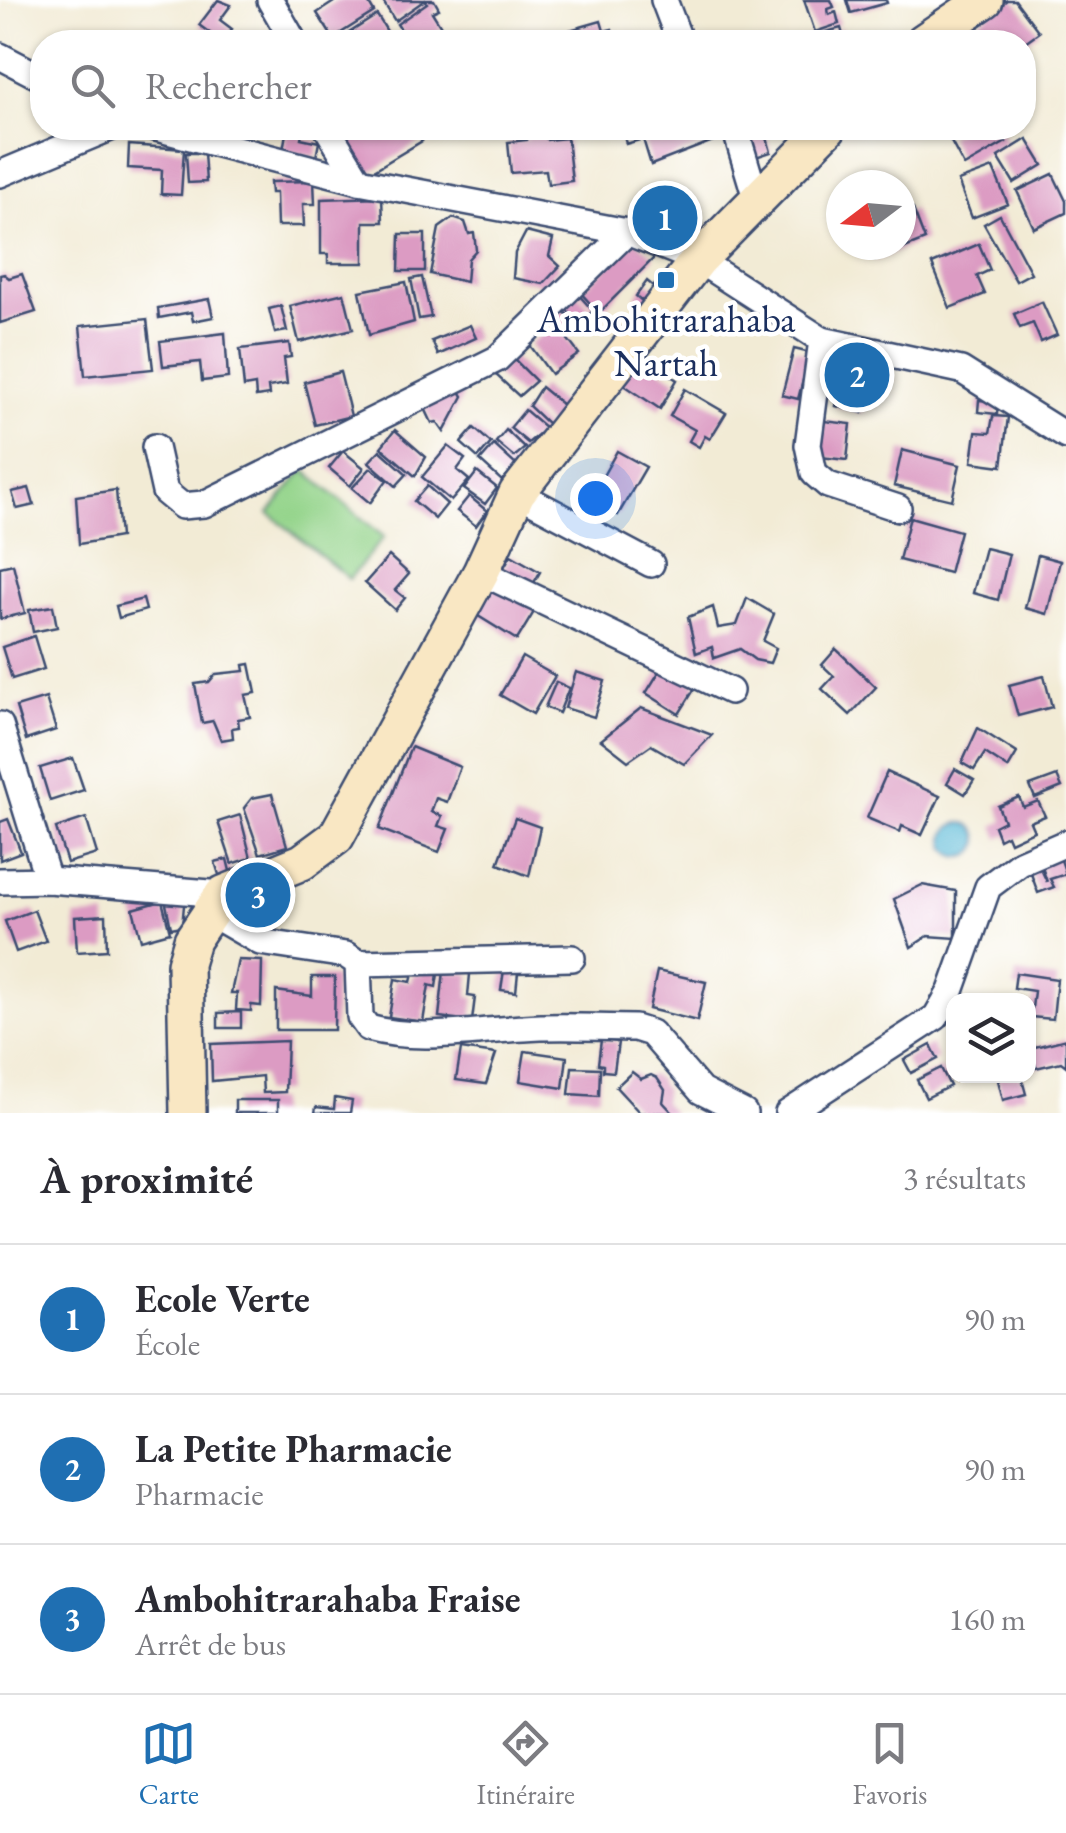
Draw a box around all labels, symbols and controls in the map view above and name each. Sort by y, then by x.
search box [30,30,1036,140]
icon: search [65,58,120,113]
text: Rechercher [145,61,312,110]
north arrow [826,170,916,260]
pin: 1 [632,180,698,256]
marker: Ambohitrarahaba Nartah [655,269,677,291]
place label: Ambohitrarahaba Nartah [536,294,796,387]
pin: 2 [824,338,890,412]
your location [570,473,621,524]
pin: 3 [226,858,290,932]
map controls [946,993,1036,1083]
button: layers [946,993,1036,1083]
text: À proximité [40,1151,253,1206]
text: 3 résultats [903,1157,1026,1199]
text: Ecole Verte [135,1274,310,1323]
text: 1 [64,1298,81,1340]
text: 90 m [964,1298,1026,1340]
text: École [135,1323,200,1365]
text: La Petite Pharmacie [135,1424,452,1473]
text: 2 [64,1448,81,1490]
text: 90 m [964,1448,1026,1490]
text: Pharmacie [135,1473,264,1515]
text: Ambohitrarahaba Fraise [135,1574,521,1623]
text: 3 [64,1598,81,1640]
text: 160 m [949,1598,1026,1640]
text: Arrêt de bus [135,1623,286,1665]
tab: Carte [139,1716,199,1812]
tab: Itinéraire [476,1716,575,1812]
tab: Favoris [852,1716,927,1812]

